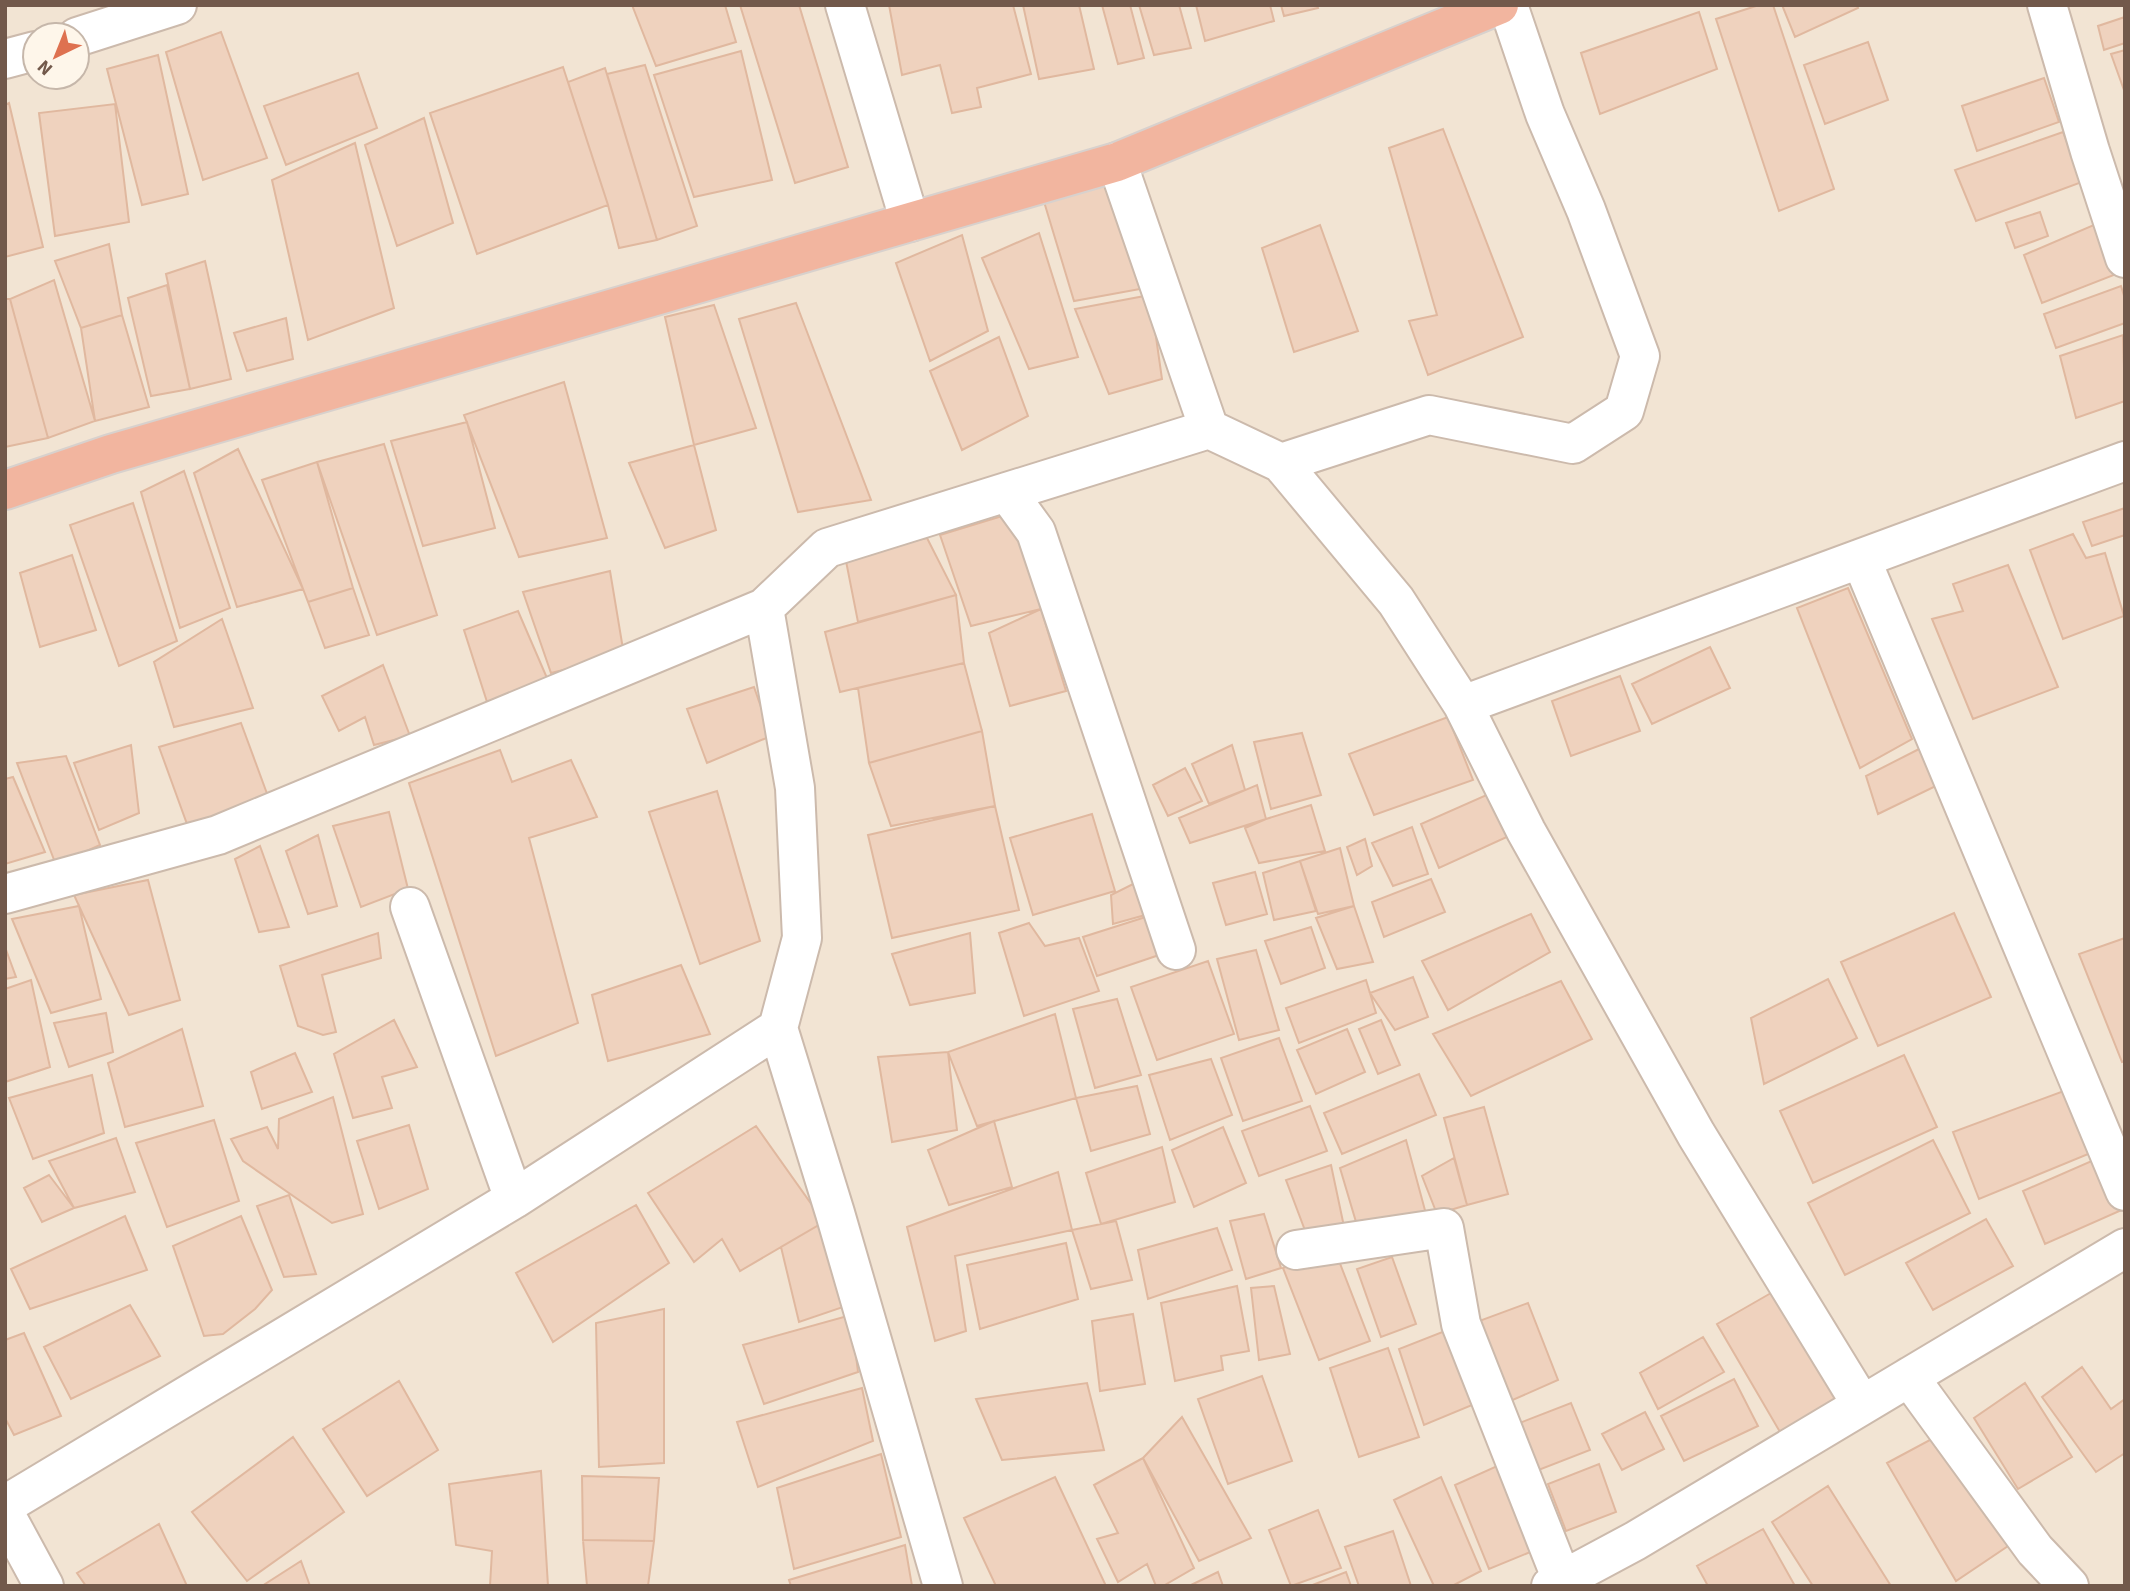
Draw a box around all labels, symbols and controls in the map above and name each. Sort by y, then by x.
north arrow [21,21,91,91]
text: N [32,53,59,82]

